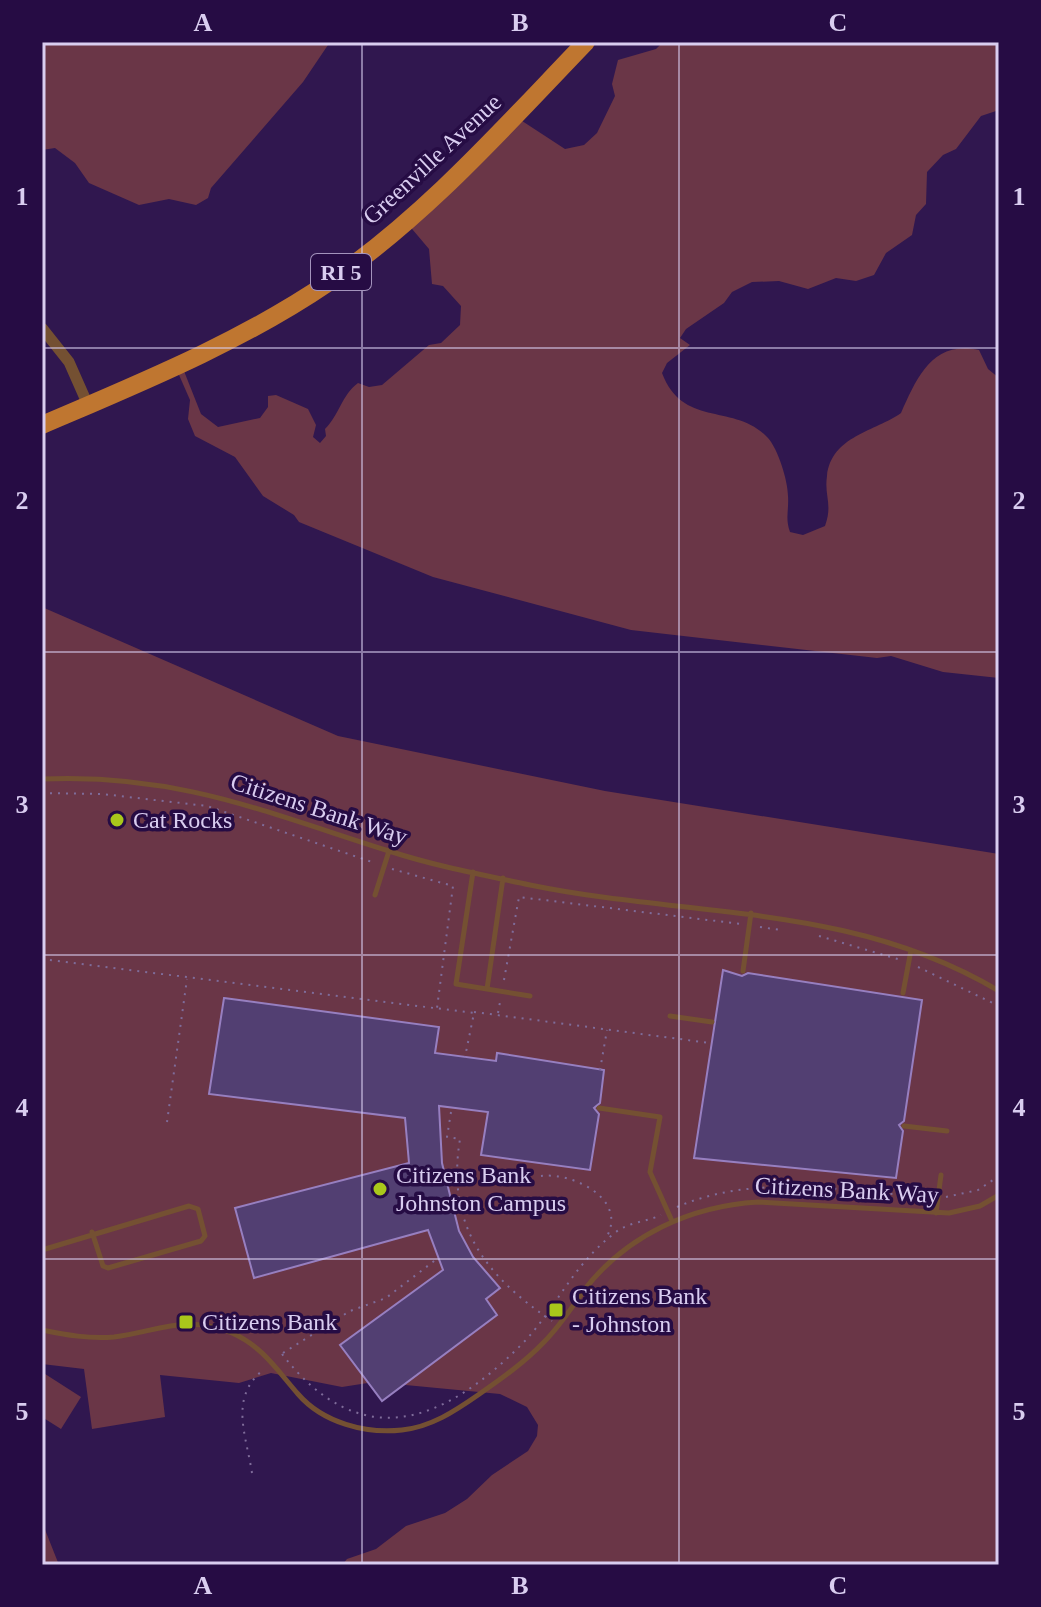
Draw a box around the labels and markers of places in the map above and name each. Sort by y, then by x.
place label: Cat Rocks [133,807,232,833]
marker: Cat Rocks [108,811,126,829]
place label: Citizens Bank Johnston Campus [396,1162,566,1216]
marker: Citizens Bank Johnston Campus [371,1180,389,1198]
place label: Citizens Bank - Johnston [572,1283,707,1337]
marker: Citizens Bank - Johnston [547,1301,565,1319]
place label: Citizens Bank [202,1309,337,1335]
marker: Citizens Bank [177,1313,195,1331]

